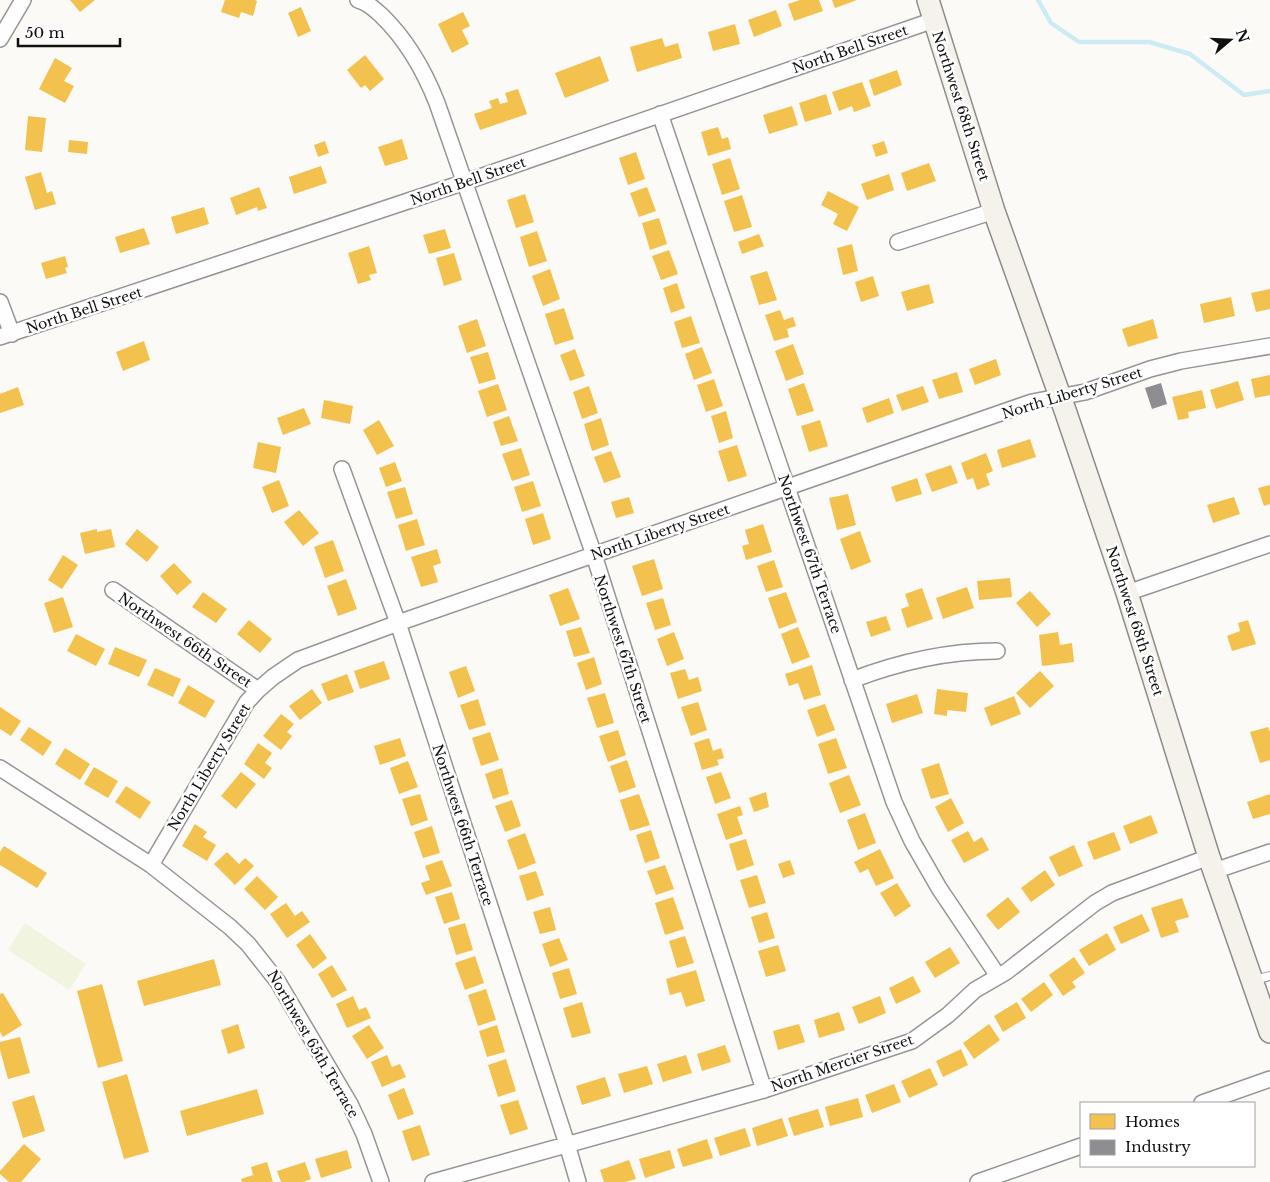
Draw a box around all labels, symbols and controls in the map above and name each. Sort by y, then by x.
scale bar [18,15,120,47]
north arrow [1205,15,1255,65]
street label: North Bell Street [790,21,911,77]
text: 50 m [25,23,65,42]
text: N [1232,27,1253,45]
street label: Northwest 68th Street [928,29,994,184]
street label: North Bell Street [408,153,529,209]
street label: North Bell Street [24,283,145,337]
street label: North Liberty Street [1000,363,1145,423]
street label: Northwest 67th Terrace [774,472,846,636]
street label: North Liberty Street [588,500,732,564]
street label: Northwest 68th Street [1102,544,1168,699]
street label: Northwest 67th Street [590,572,656,726]
street label: Northwest 66th Street [115,589,256,692]
street label: North Liberty Street [164,699,255,834]
street label: Northwest 66th Terrace [428,742,498,908]
street label: Northwest 65th Terrace [263,967,363,1121]
street label: North Mercier Street [769,1030,916,1096]
legend [1080,1102,1255,1167]
text: Homes [1125,1112,1180,1131]
text: Industry [1125,1137,1191,1156]

